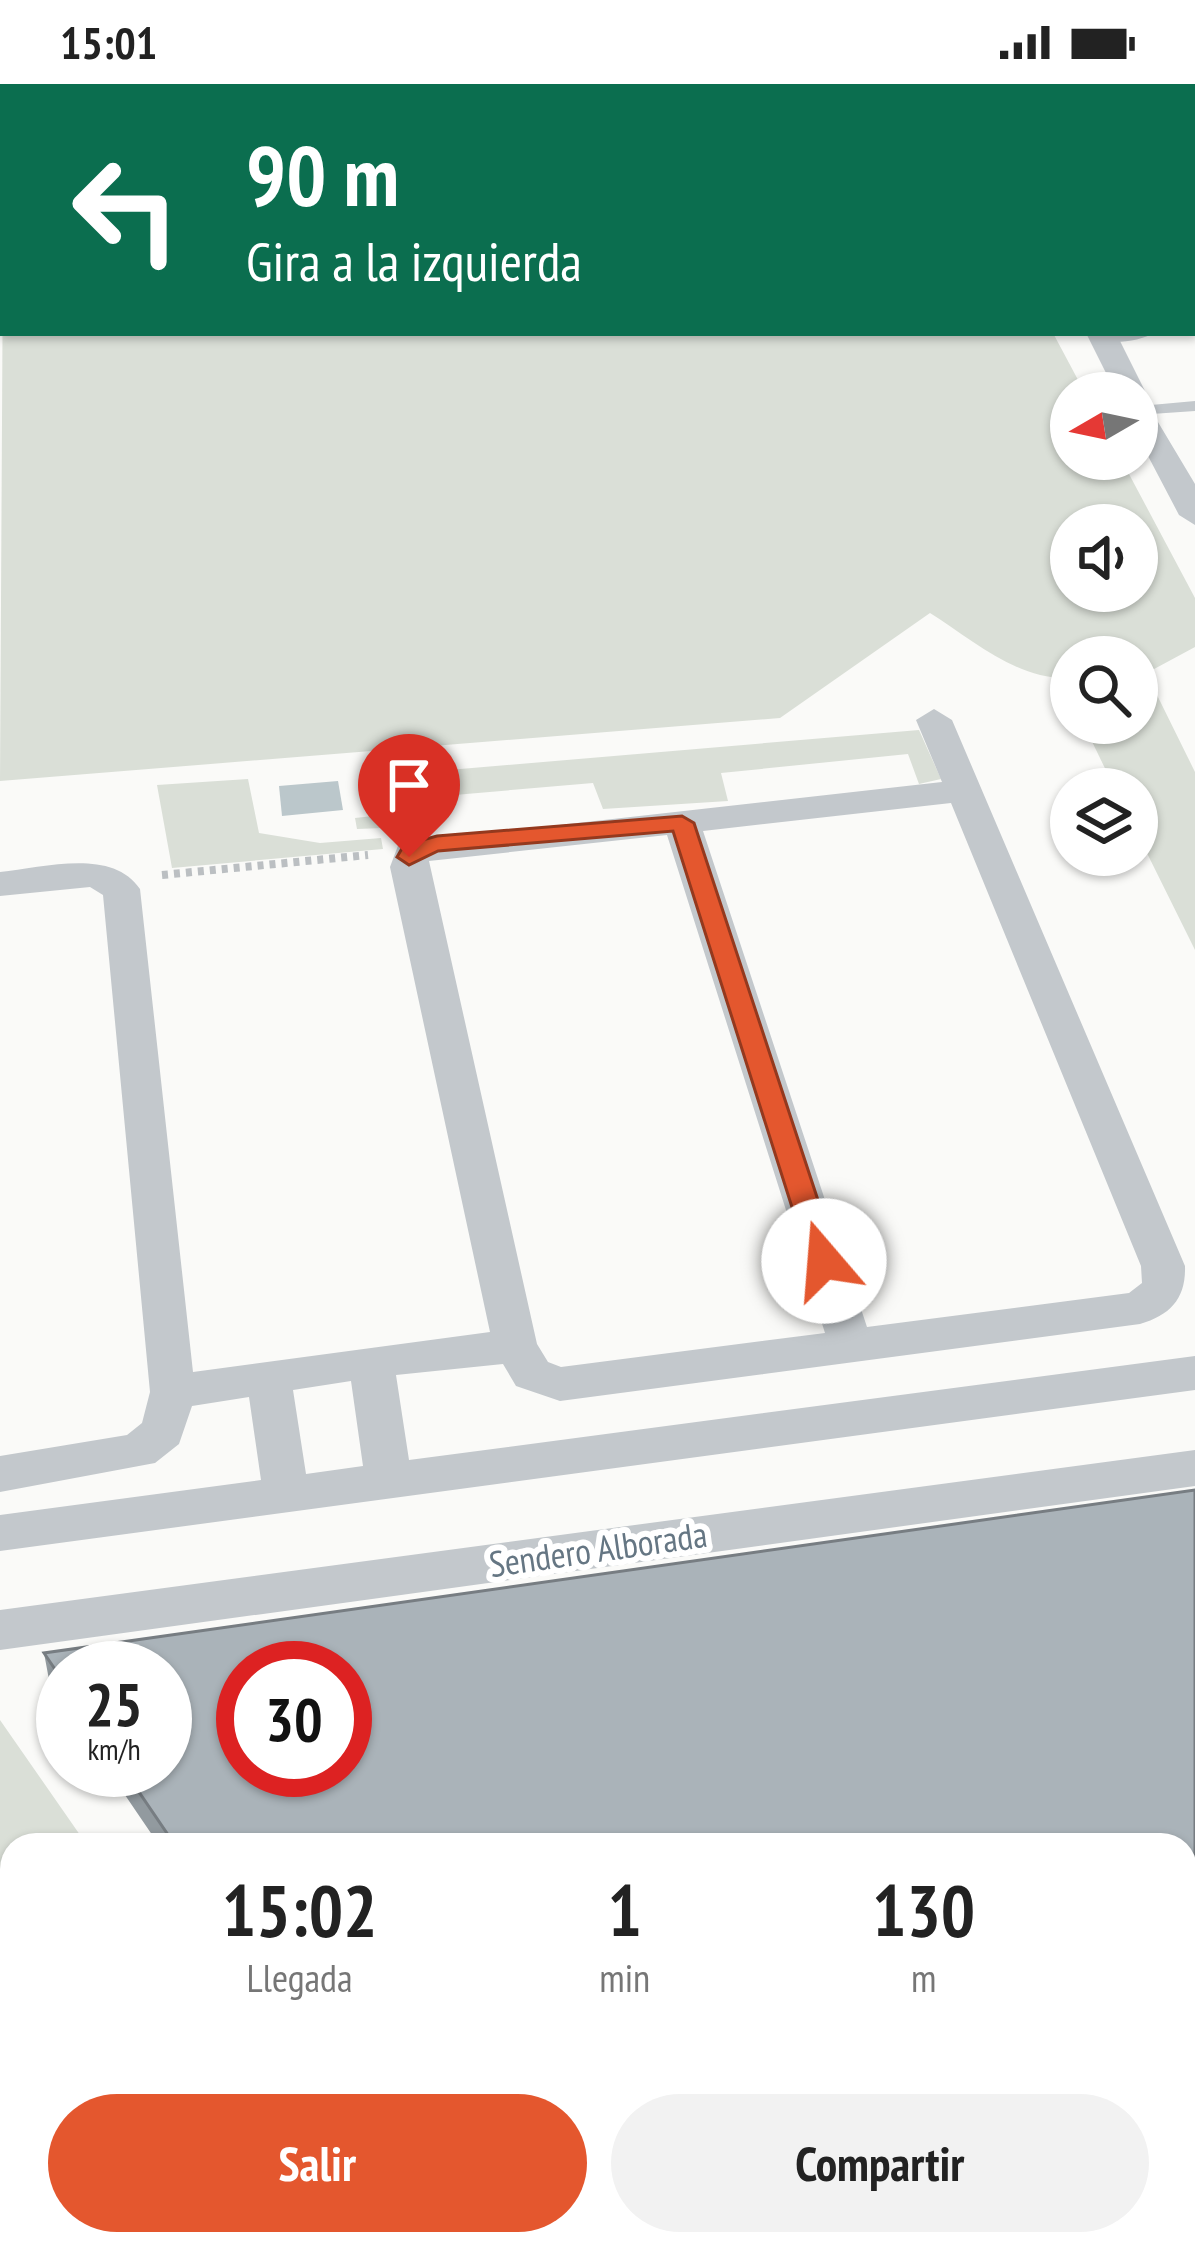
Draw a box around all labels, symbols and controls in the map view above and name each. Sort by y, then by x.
text: 15:01 [60,13,157,71]
text: 90 m [246,120,399,229]
icon: left [48,132,204,288]
text: Gira a la izquierda [246,226,582,296]
north arrow [1050,372,1158,480]
map controls [1050,372,1158,876]
button: sound [1050,504,1158,612]
button: search [1050,636,1158,744]
pin [358,734,460,857]
icon: arrive [376,752,442,818]
button: layers [1050,768,1158,876]
position arrow [761,1198,887,1324]
street label: Sendero Alborada [486,1510,710,1587]
speed limit sign: 30 [216,1641,372,1797]
text: 25 [85,1665,143,1743]
text: km/h [87,1729,141,1768]
text: 15:02 [222,1863,378,1956]
text: 1 [608,1863,642,1956]
text: 130 [872,1863,975,1956]
text: Llegada [247,1952,353,2003]
text: min [599,1952,650,2003]
text: m [911,1952,936,2003]
button: Salir [48,2094,587,2232]
button: Compartir [611,2094,1149,2232]

